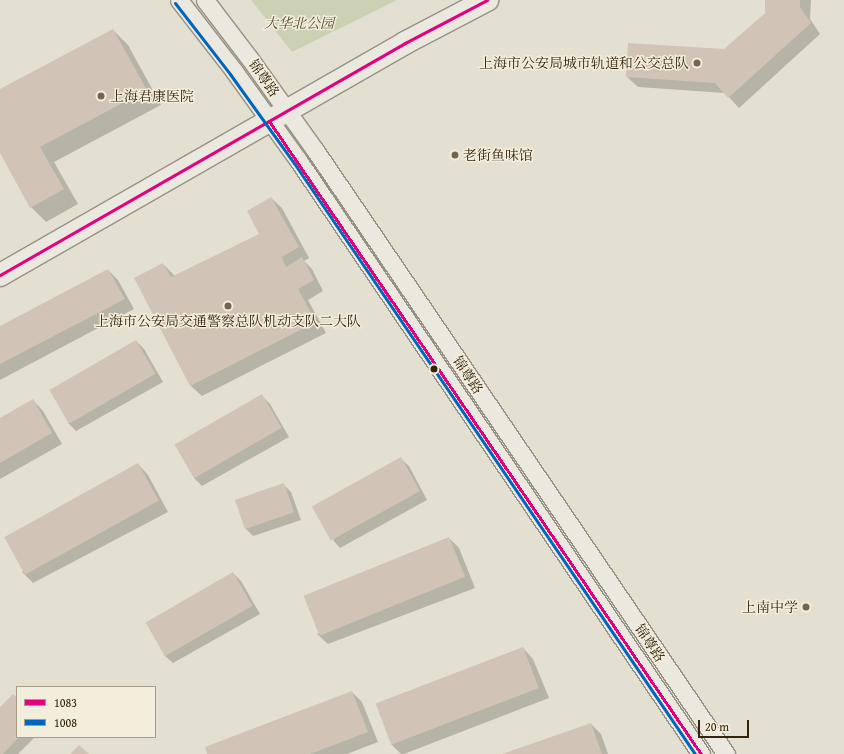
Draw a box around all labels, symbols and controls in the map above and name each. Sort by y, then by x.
park label: 大华北公园 [264,15,334,31]
place label: 上海市公安局城市轨道和公交总队 [479,55,689,71]
street label: 锦尊路 [245,56,283,100]
marker: 上海市公安局城市轨道和公交总队 [692,58,702,68]
place label: 上海君康医院 [110,88,194,104]
marker: 上海君康医院 [95,90,107,102]
place label: 老街鱼味馆 [463,147,533,163]
marker: 老街鱼味馆 [450,150,460,160]
marker: 上海市公安局交通警察总队机动支队二大队 [223,301,233,311]
place label: 上海市公安局交通警察总队机动支队二大队 [95,313,361,329]
street label: 锦尊路 [449,353,487,397]
unlabelled marker [429,364,439,374]
place label: 上南中学 [742,599,798,615]
marker: 上南中学 [801,602,811,612]
street label: 锦尊路 [631,621,669,665]
legend [16,686,156,738]
text: 1083 [54,694,77,711]
scale bar [700,712,751,738]
text: 1008 [54,714,77,731]
text: 20 m [705,718,729,735]

